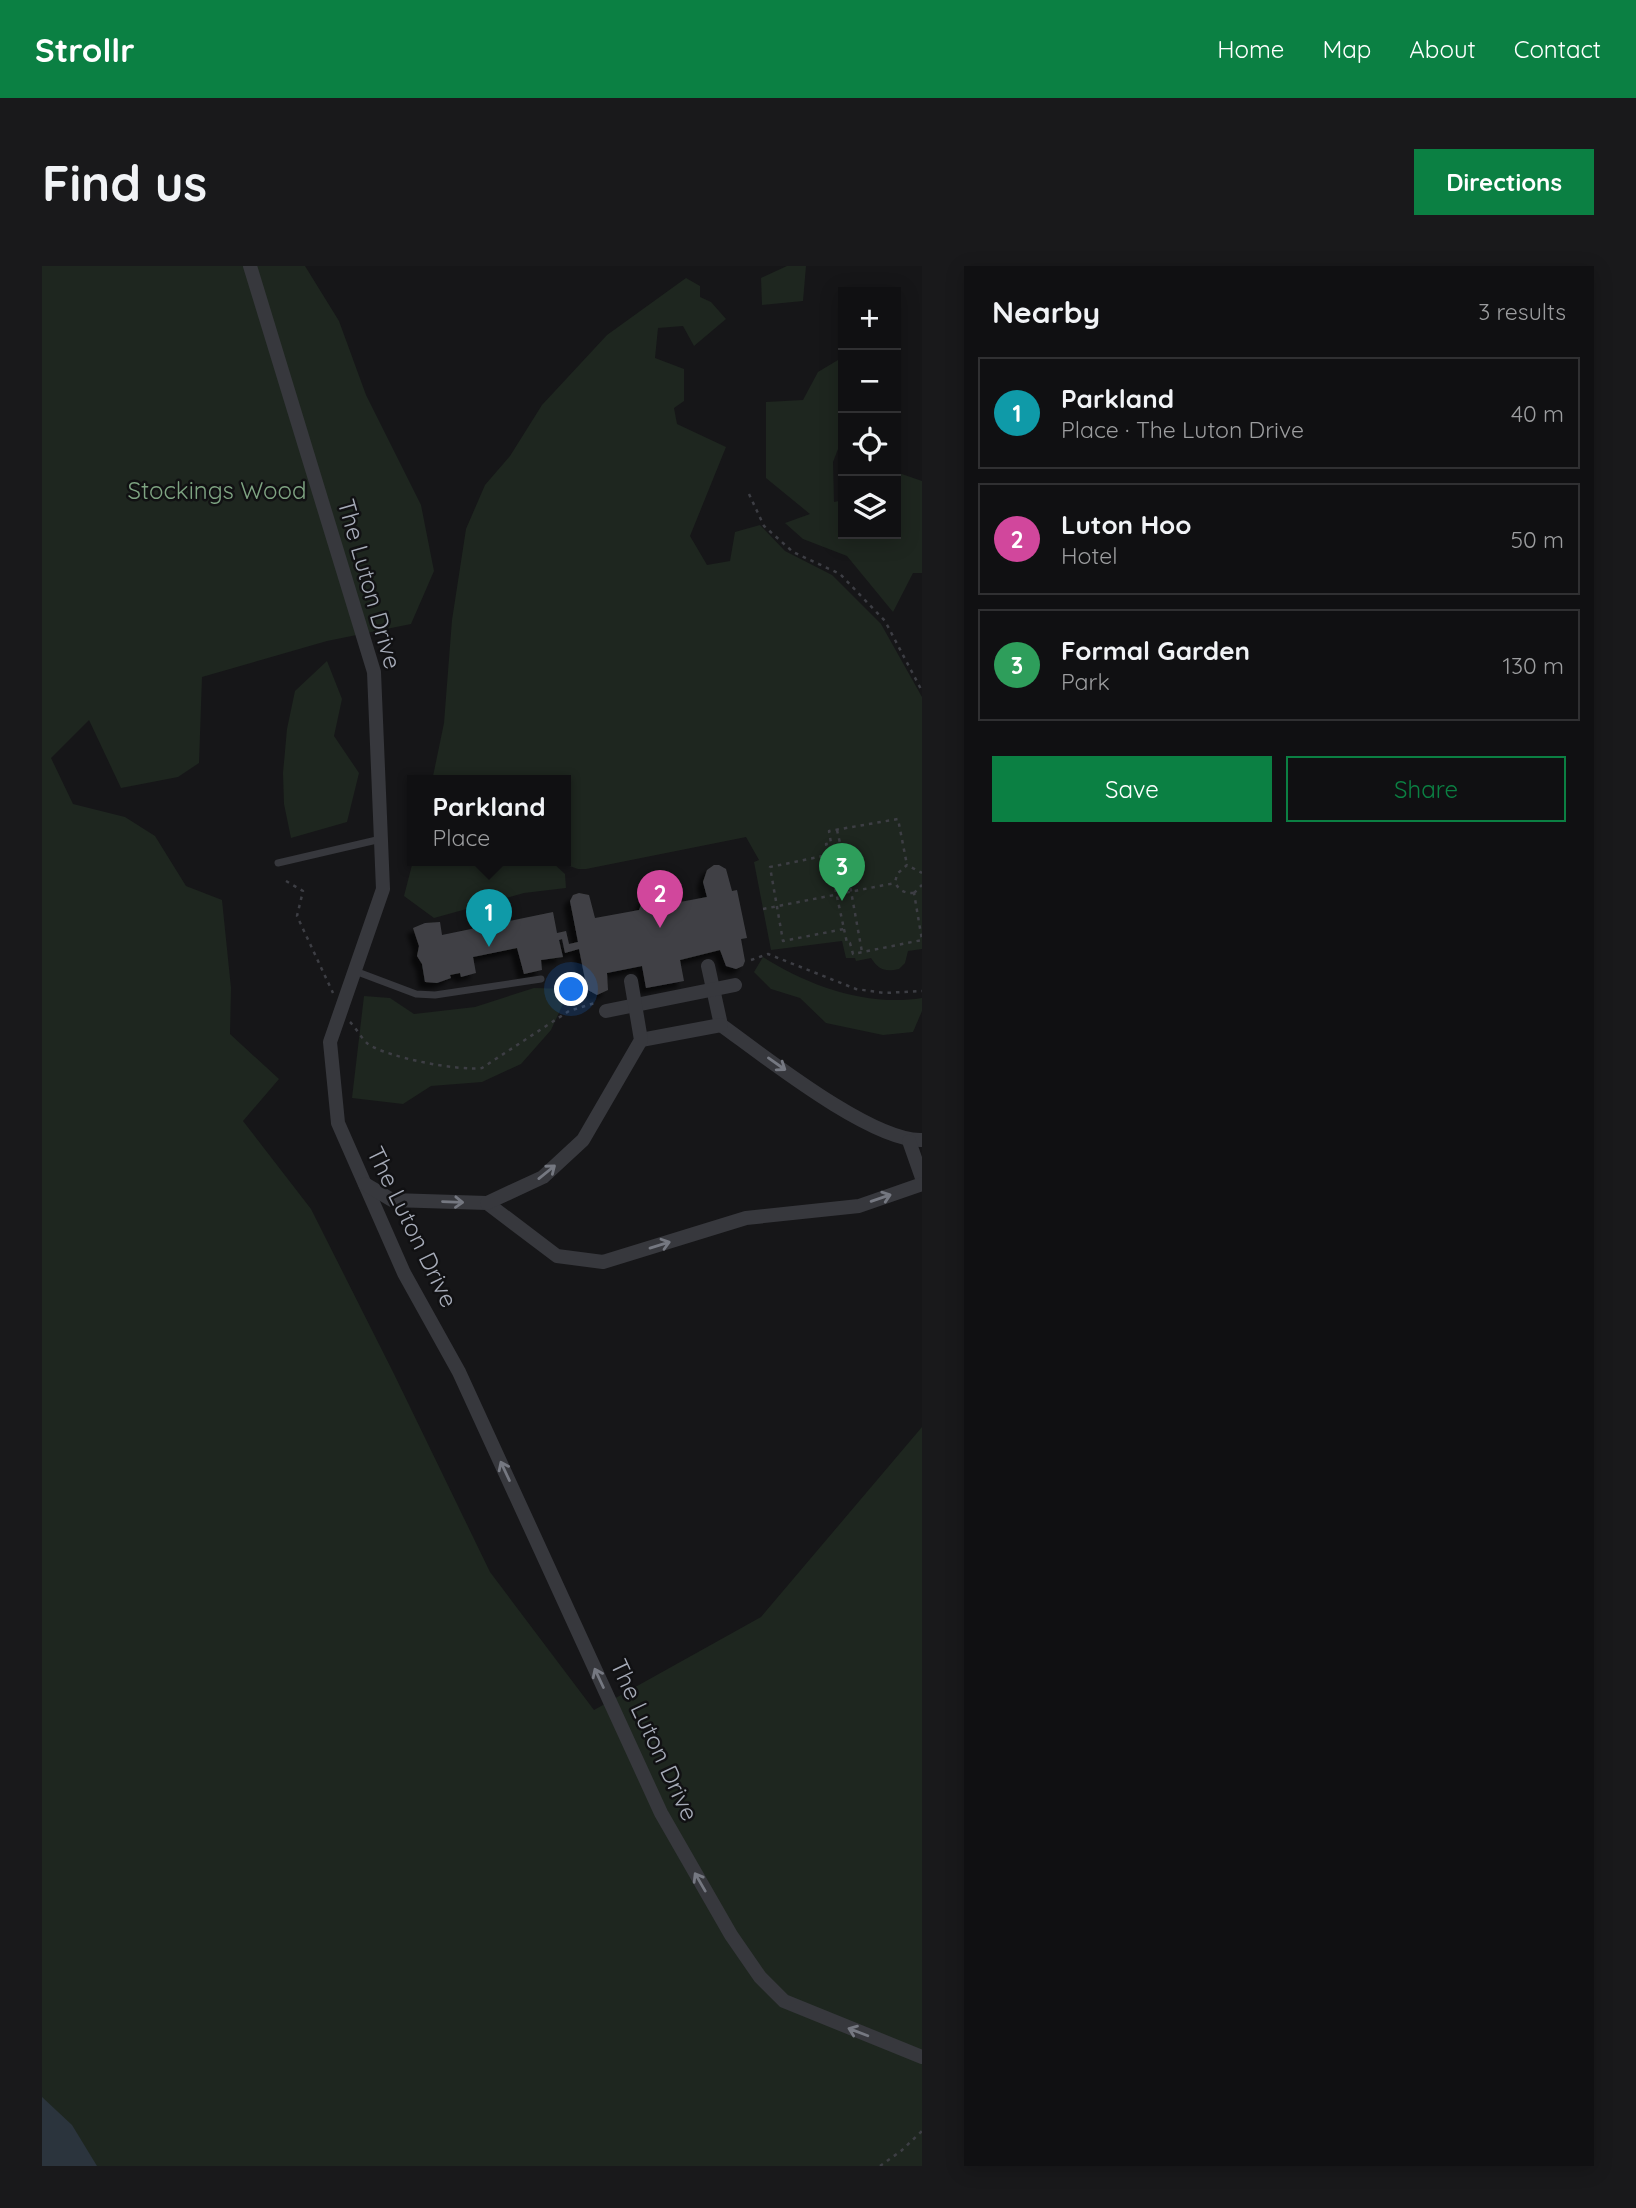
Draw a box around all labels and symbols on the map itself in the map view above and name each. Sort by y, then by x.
park label: Stockings Wood [127,475,307,505]
street label: The Luton Drive [331,495,409,672]
pin: 3 [819,843,865,901]
pin: 2 [637,870,683,928]
pin: 1 [466,889,512,947]
your location [554,972,588,1006]
one-way arrow [767,1057,786,1071]
street label: The Luton Drive [361,1141,465,1312]
one-way arrow [538,1164,556,1180]
one-way arrow [870,1191,892,1203]
one-way arrow [442,1195,465,1209]
one-way arrow [649,1238,671,1251]
one-way arrow [497,1461,511,1482]
street label: The Luton Drive [604,1654,706,1825]
one-way arrow [592,1668,605,1689]
one-way arrow [693,1872,707,1892]
one-way arrow [848,2025,870,2038]

